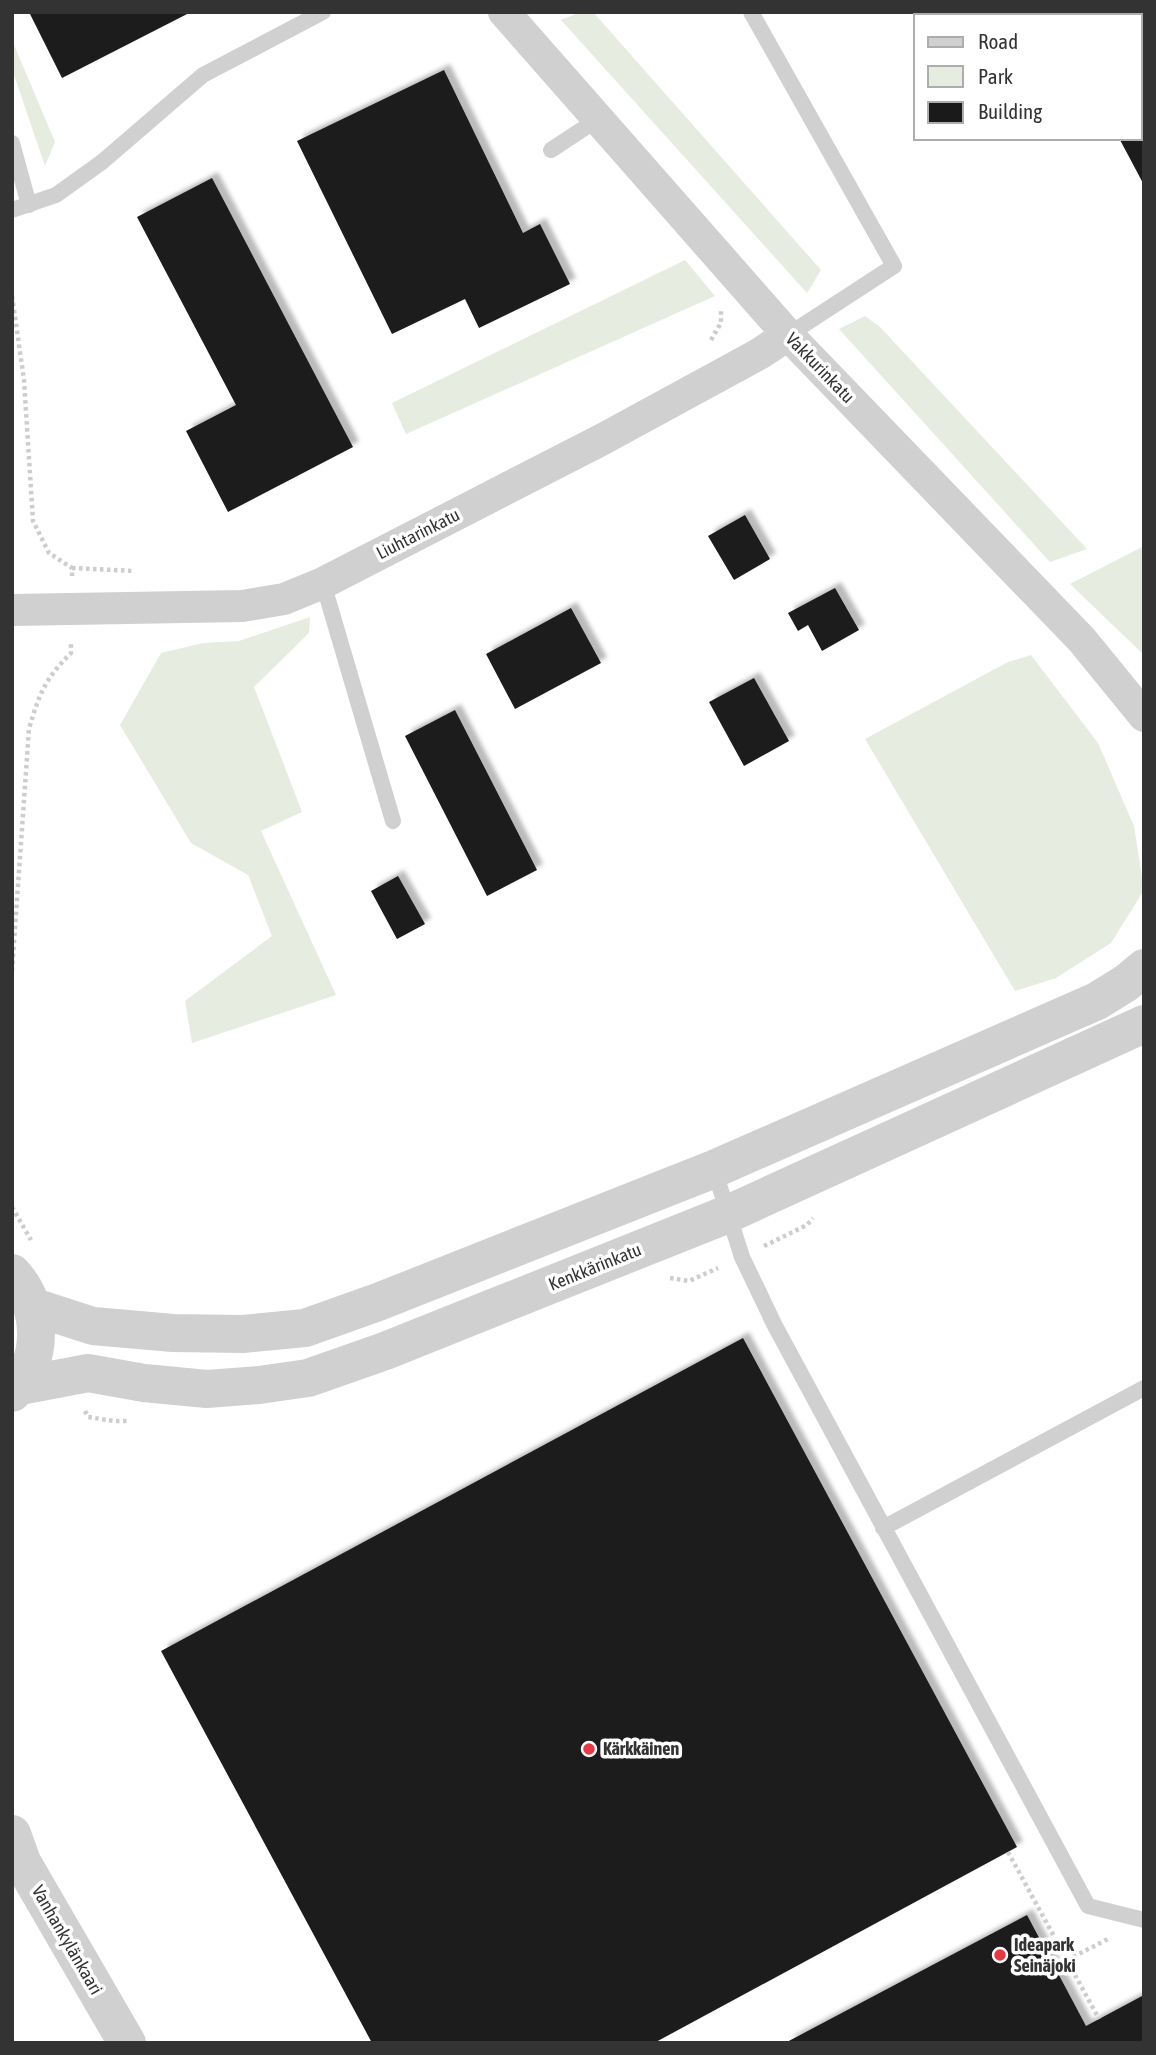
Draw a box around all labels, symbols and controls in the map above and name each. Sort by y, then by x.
legend [914,14,1142,140]
text: Road [978,29,1018,53]
text: Park [978,64,1013,88]
text: Building [978,99,1042,123]
street label: Vakkurinkatu [782,328,859,407]
street label: Liuhtarinkatu [373,504,463,563]
street label: Kenkkärinkatu [545,1238,644,1295]
place label: Kärkkäinen [603,1738,679,1759]
marker: Kärkkäinen [581,1741,597,1757]
street label: Vanhankylänkaari [28,1881,107,1998]
place label: Ideapark Seinäjoki [1014,1934,1076,1976]
marker: Ideapark Seinäjoki [992,1947,1008,1963]

